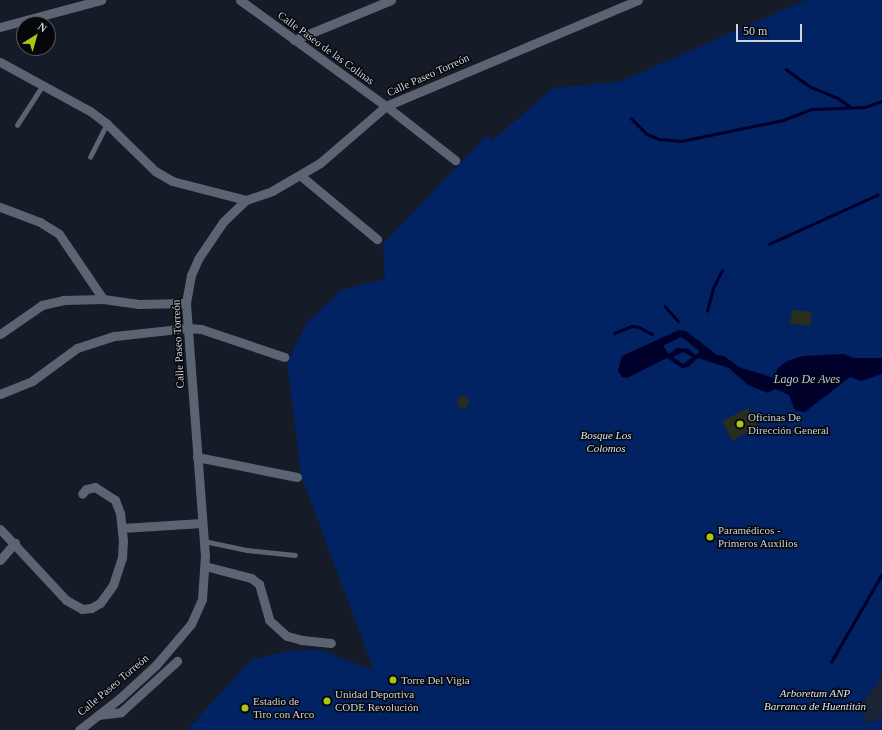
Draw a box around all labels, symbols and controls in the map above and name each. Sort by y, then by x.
street label: Calle Paseo de las Colinas [275,9,377,87]
north arrow [16,16,56,56]
scale bar [738,16,804,42]
text: N [36,20,49,34]
text: 50 m [743,24,767,38]
street label: Calle Paseo Torreón [385,51,471,99]
street label: Calle Paseo Torreón [169,299,187,389]
water label: Lago De Aves [774,373,840,387]
place label: Oficinas De Dirección General [748,411,829,437]
marker: Oficinas De Dirección General [735,419,745,429]
park label: Bosque Los Colomos [580,429,632,455]
place label: Paramédicos - Primeros Auxilios [718,524,798,550]
marker: Paramédicos - Primeros Auxilios [705,532,715,542]
street label: Calle Paseo Torreón [75,651,151,719]
place label: Torre Del Vigia [401,673,470,687]
marker: Torre Del Vigia [388,675,398,685]
park label: Arboretum ANP Barranca de Huentitán [764,687,866,713]
place label: Unidad Deportiva CODE Revolución [335,688,418,714]
place label: Estadio de Tiro con Arco [253,695,315,721]
marker: Unidad Deportiva CODE Revolución [322,696,332,706]
marker: Estadio de Tiro con Arco [240,703,250,713]

